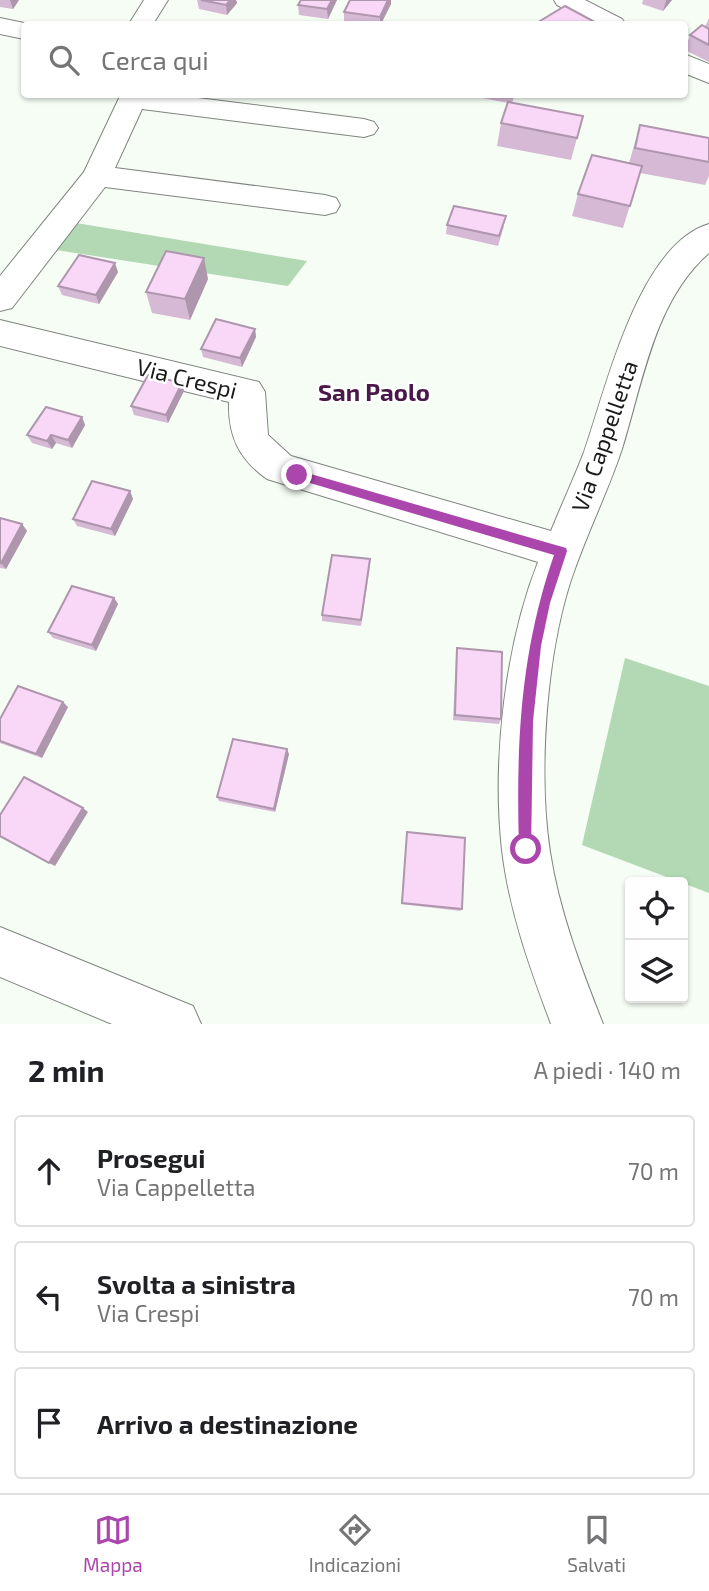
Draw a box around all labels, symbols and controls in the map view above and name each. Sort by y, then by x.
search box [21,21,688,98]
icon: search [45,41,83,79]
text: Cerca qui [101,44,209,75]
street label: Via Crespi [134,352,240,404]
street label: Via Cappelletta [565,357,643,515]
district label: San Paolo [318,377,430,406]
route end [281,459,312,490]
route start [510,833,541,864]
map controls [625,877,688,1003]
button: locate [625,877,688,940]
button: layers [625,940,688,1003]
text: 2 min [28,1052,105,1088]
text: A piedi · 140 m [534,1056,681,1084]
text: Prosegui [97,1142,205,1173]
icon: ahead [30,1152,68,1190]
text: 70 m [628,1157,679,1185]
text: Via Cappelletta [97,1173,255,1201]
text: Svolta a sinistra [97,1268,296,1299]
icon: left [30,1278,68,1316]
text: 70 m [628,1283,679,1311]
text: Via Crespi [97,1299,200,1327]
icon: arrive [30,1404,68,1442]
text: Arrivo a destinazione [97,1408,358,1439]
tab: Mappa [83,1511,143,1576]
tab: Indicazioni [309,1511,401,1576]
tab: Salvati [567,1511,626,1576]

